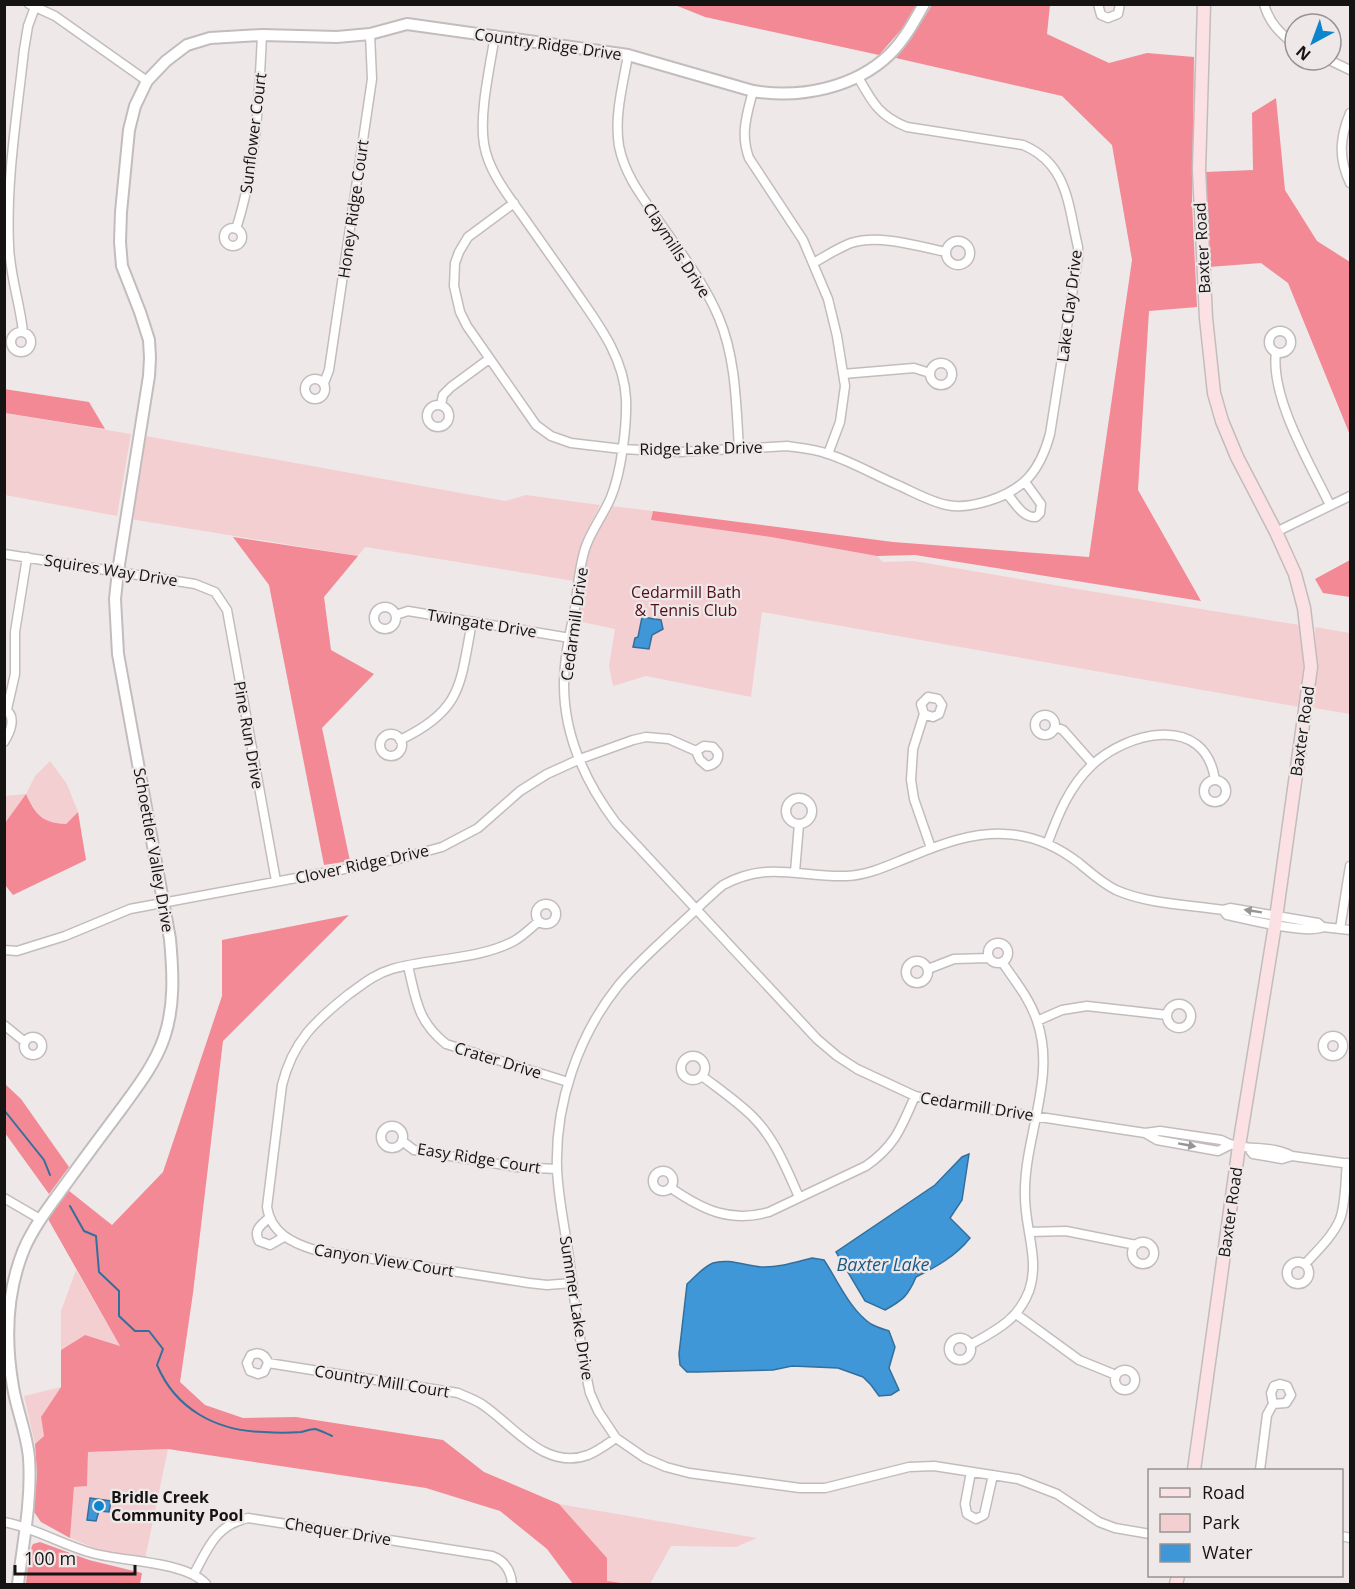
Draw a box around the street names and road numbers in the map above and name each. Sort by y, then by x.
street label: Country Ridge Drive [473,23,623,65]
street label: Sunflower Court [235,71,271,195]
street label: Honey Ridge Court [332,138,374,280]
street label: Claymills Drive [638,198,716,302]
street label: Baxter Road [1189,202,1215,294]
street label: Lake Clay Drive [1051,249,1087,363]
street label: Ridge Lake Drive [639,436,763,460]
street label: Squires Way Drive [43,549,179,591]
street label: Cedarmill Drive [555,566,593,682]
street label: Twingate Drive [426,603,538,643]
street label: Pine Run Drive [229,679,269,791]
street label: Baxter Road [1285,684,1319,778]
street label: Schoettler Valley Drive [129,766,179,934]
street label: Clover Ridge Drive [293,839,431,889]
street label: Crater Drive [452,1036,544,1084]
street label: Cedarmill Drive [919,1086,1035,1126]
street label: Easy Ridge Court [416,1137,543,1179]
street label: Baxter Road [1213,1165,1247,1259]
street label: Summer Lake Drive [555,1234,599,1382]
street label: Canyon View Court [313,1238,456,1282]
street label: Country Mill Court [313,1359,451,1403]
street label: Chequer Drive [283,1512,393,1550]

